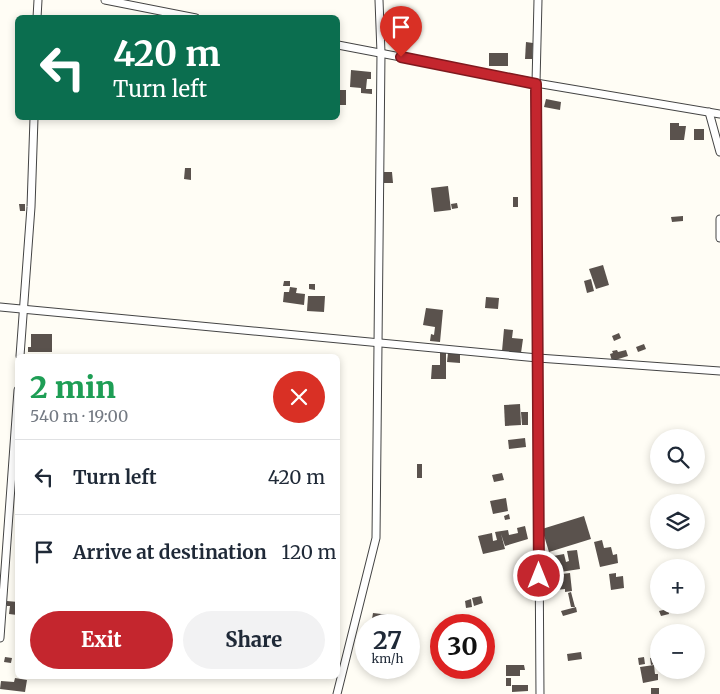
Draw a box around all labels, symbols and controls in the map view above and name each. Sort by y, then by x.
pin [380,6,422,57]
icon: arrive [387,13,415,41]
text: 420 m [113,32,221,76]
icon: left [30,35,95,100]
text: Turn left [113,75,207,103]
text: 2 min [30,368,116,406]
button: close [273,371,325,423]
text: 540 m · 19:00 [30,406,128,426]
map controls [650,429,705,679]
button: search [650,429,705,484]
icon: left [30,463,58,491]
text: Turn left [73,465,157,489]
text: 420 m [268,465,325,489]
button: layers [650,494,705,549]
icon: arrive [30,538,58,566]
text: Arrive at destination [73,540,267,564]
text: 120 m [282,540,336,564]
position arrow [512,549,564,601]
button: + [650,559,705,614]
button: Exit [30,611,173,669]
button: Share [183,611,325,669]
speed limit sign: 30 [430,614,495,679]
text: 27 [373,624,402,656]
button: − [650,624,705,679]
text: km/h [372,651,403,666]

